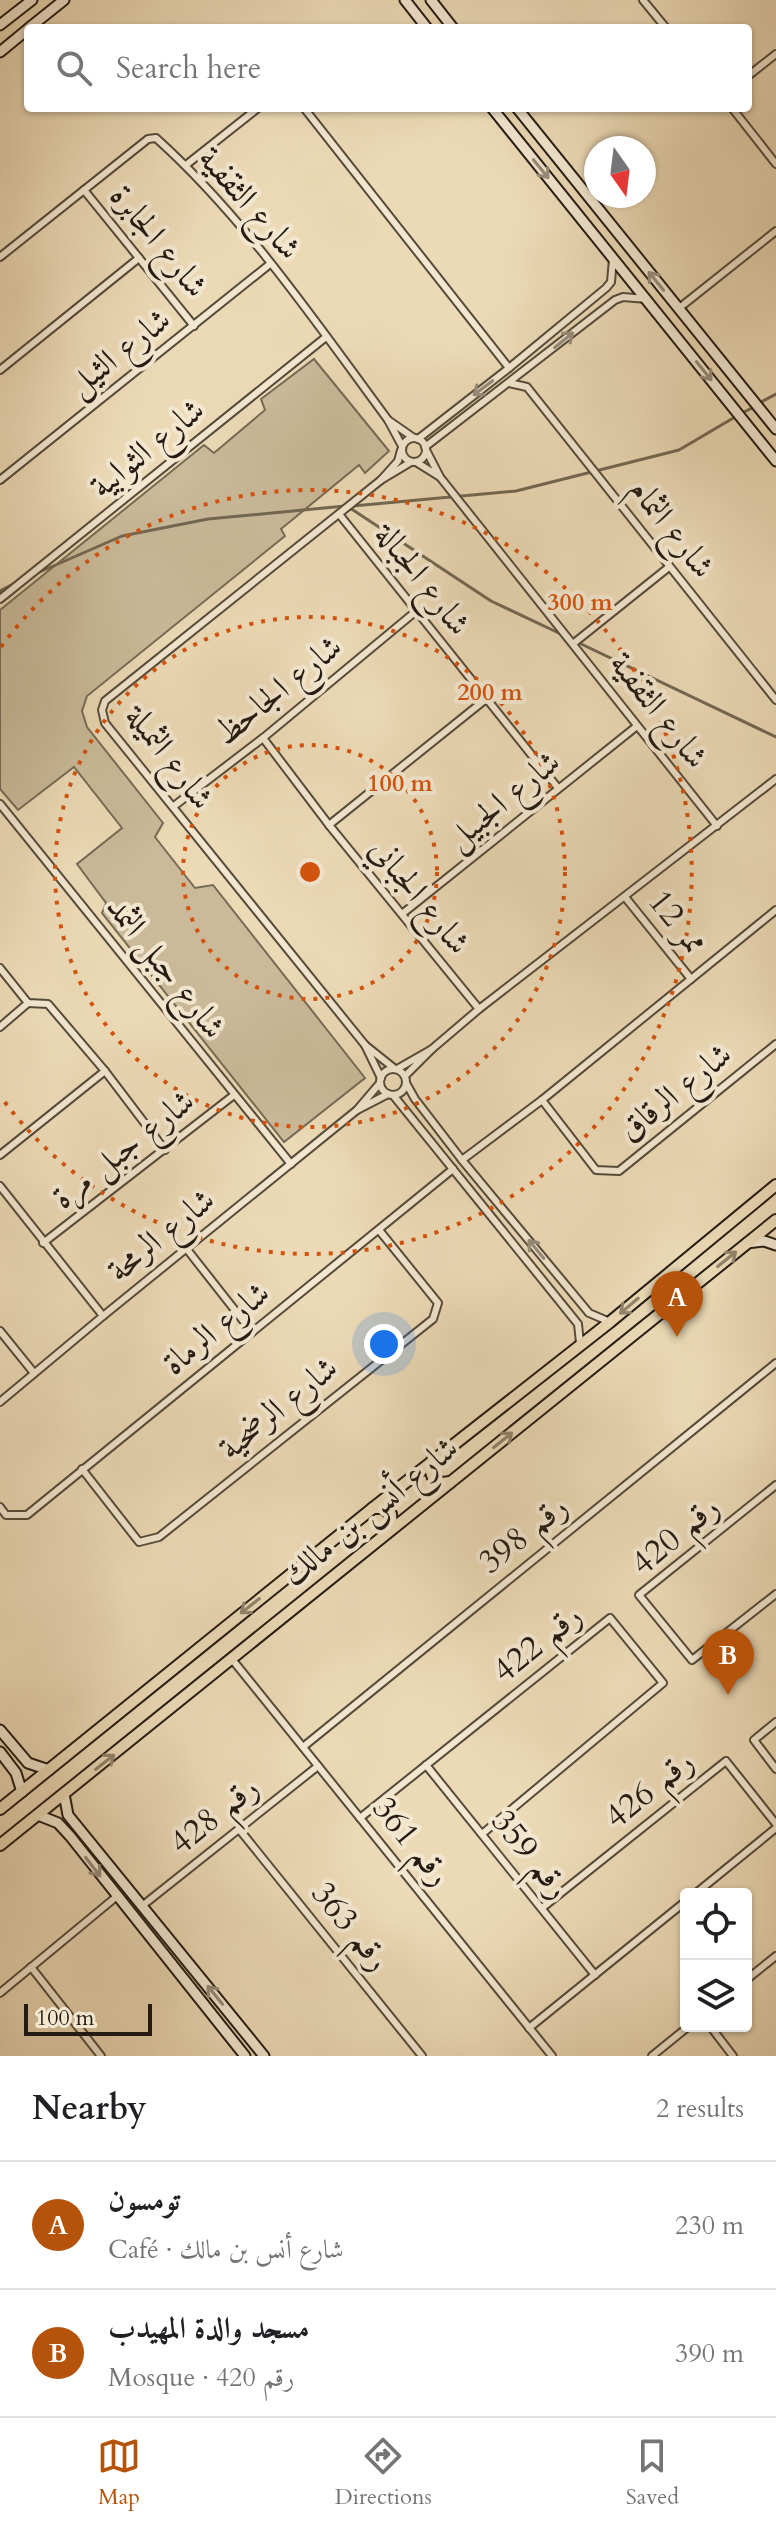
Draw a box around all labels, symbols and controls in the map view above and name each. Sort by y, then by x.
search box [24,24,752,112]
icon: search [52,46,96,90]
text: Search here [116,48,261,89]
street label: شارع الثقفية [184,136,312,273]
north arrow [584,136,656,208]
one-way arrow [532,158,549,179]
street label: شارع الجابرة [95,175,219,310]
one-way arrow [648,271,666,292]
street label: شارع الثيل [58,297,184,411]
one-way arrow [553,331,574,349]
one-way arrow [695,360,713,381]
one-way arrow [473,380,494,397]
street label: شارع الثوابية [80,387,217,513]
street label: شارع الثمام [614,468,726,591]
street label: شارع الجبالة [359,511,482,648]
text: 300 m [547,586,614,619]
street label: شارع الجاحظ [204,624,355,760]
street label: شارع الثقفية [595,642,719,781]
text: 200 m [457,676,524,709]
street label: شارع الثميلة [110,693,225,822]
street label: شارع الجبيل [436,739,573,864]
text: 100 m [367,767,434,800]
street label: شارع الجباني [355,828,481,967]
centre of rings [296,858,324,886]
street label: ممر 12 [638,880,718,964]
street label: شارع جبل الثمد [92,886,237,1051]
street label: شارع الرقاق [608,1032,745,1156]
street label: شارع جبل مرة [42,1079,207,1223]
street label: شارع الرمحة [97,1177,228,1296]
one-way arrow [527,1239,545,1260]
one-way arrow [716,1250,737,1268]
street label: شارع الرماة [152,1270,283,1390]
pin: A [651,1271,703,1337]
one-way arrow [619,1297,640,1315]
your location [364,1324,404,1364]
street label: شارع الرضحية [208,1346,351,1474]
street label: شارع أنس بن مالك [271,1425,471,1600]
one-way arrow [492,1431,513,1449]
street label: رقم 398 [469,1484,582,1590]
street label: رقم 420 [621,1484,734,1592]
street label: رقم 422 [483,1593,596,1699]
one-way arrow [240,1598,261,1615]
pin: B [702,1629,754,1695]
street label: رقم 426 [595,1739,708,1845]
one-way arrow [94,1753,115,1771]
street label: رقم 428 [160,1765,273,1871]
street label: رقم 361 [356,1787,462,1900]
street label: رقم 359 [475,1800,581,1913]
one-way arrow [85,1856,102,1877]
street label: رقم 363 [295,1872,401,1985]
map controls [680,1888,752,2032]
button: locate [680,1888,752,1960]
button: layers [680,1960,752,2032]
one-way arrow [206,1985,224,2006]
scale bar [24,2000,152,2036]
text: 100 m [36,2003,94,2033]
text: Nearby [32,2085,147,2131]
text: 2 results [656,2091,744,2126]
text: تومسون [108,2180,180,2221]
text: A [48,2208,68,2243]
text: 230 m [675,2208,744,2243]
text: Café · شارع أنس بن مالك [108,2232,344,2267]
text: مسجد والدة المهيدب [108,2308,310,2349]
text: B [49,2336,67,2371]
text: 390 m [675,2336,744,2371]
text: Mosque · رقم 420 [108,2360,294,2395]
tab: Map [97,2434,141,2512]
tab: Directions [335,2434,432,2512]
tab: Saved [626,2434,679,2512]

